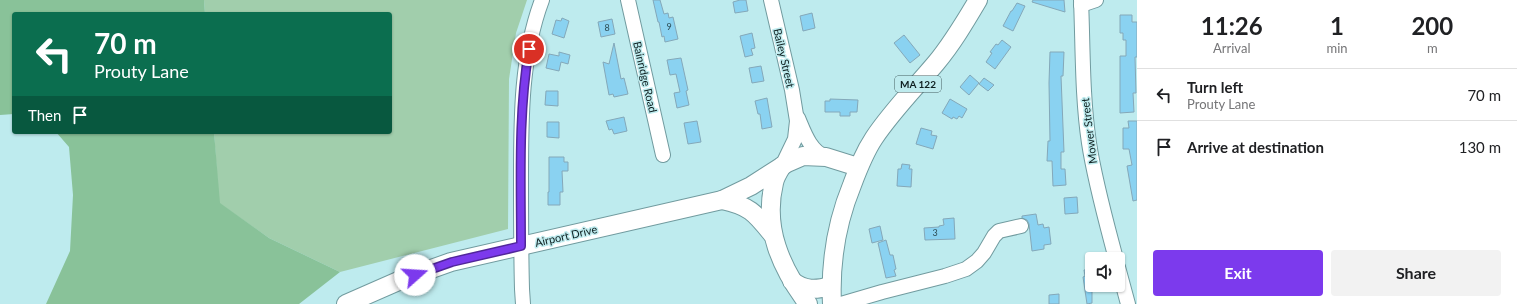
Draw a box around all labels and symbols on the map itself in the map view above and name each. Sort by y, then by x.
house number: 9 [666,21,672,32]
house number: 8 [604,22,610,33]
street label: Bailey Street [771,27,798,89]
pin [512,32,546,66]
street label: Bainridge Road [631,40,660,114]
road number: MA 122 [895,76,941,92]
street label: Mower Street [1078,97,1099,165]
street label: Airport Drive [534,222,598,249]
house number: 3 [932,227,938,238]
position arrow [394,254,436,296]

